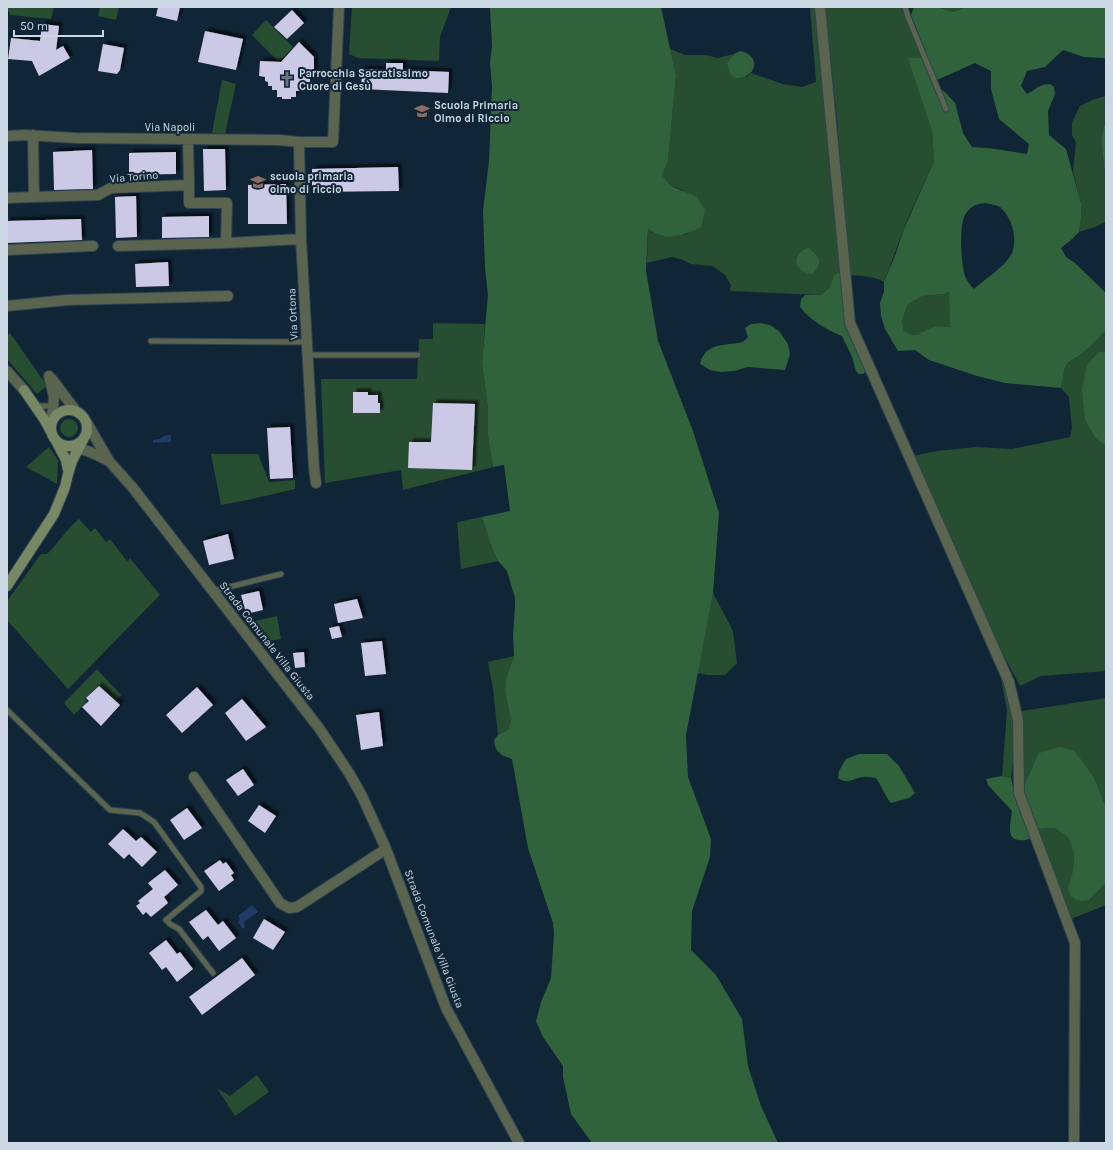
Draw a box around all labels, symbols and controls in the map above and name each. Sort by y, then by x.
scale bar [14,12,103,38]
text: 50 m [20,19,48,33]
place label: Parrocchia Sacratissimo Cuore di Gesù [299,67,428,93]
church icon: Parrocchia Sacratissimo Cuore di Gesù [278,70,296,88]
place label: Scuola Primaria Olmo di Riccio [434,99,518,125]
school or university icon: Scuola Primaria Olmo di Riccio [413,102,431,120]
street label: Via Napoli [145,121,195,134]
street label: Via Torino [109,168,159,186]
place label: scuola primaria olmo di riccio [270,170,353,196]
school or university icon: scuola primaria olmo di riccio [249,173,267,191]
street label: Via Ortona [285,288,301,340]
street label: Strada Comunale Villa Giusta [217,579,317,703]
street label: Strada Comunale Villa Giusta [402,868,466,1010]

